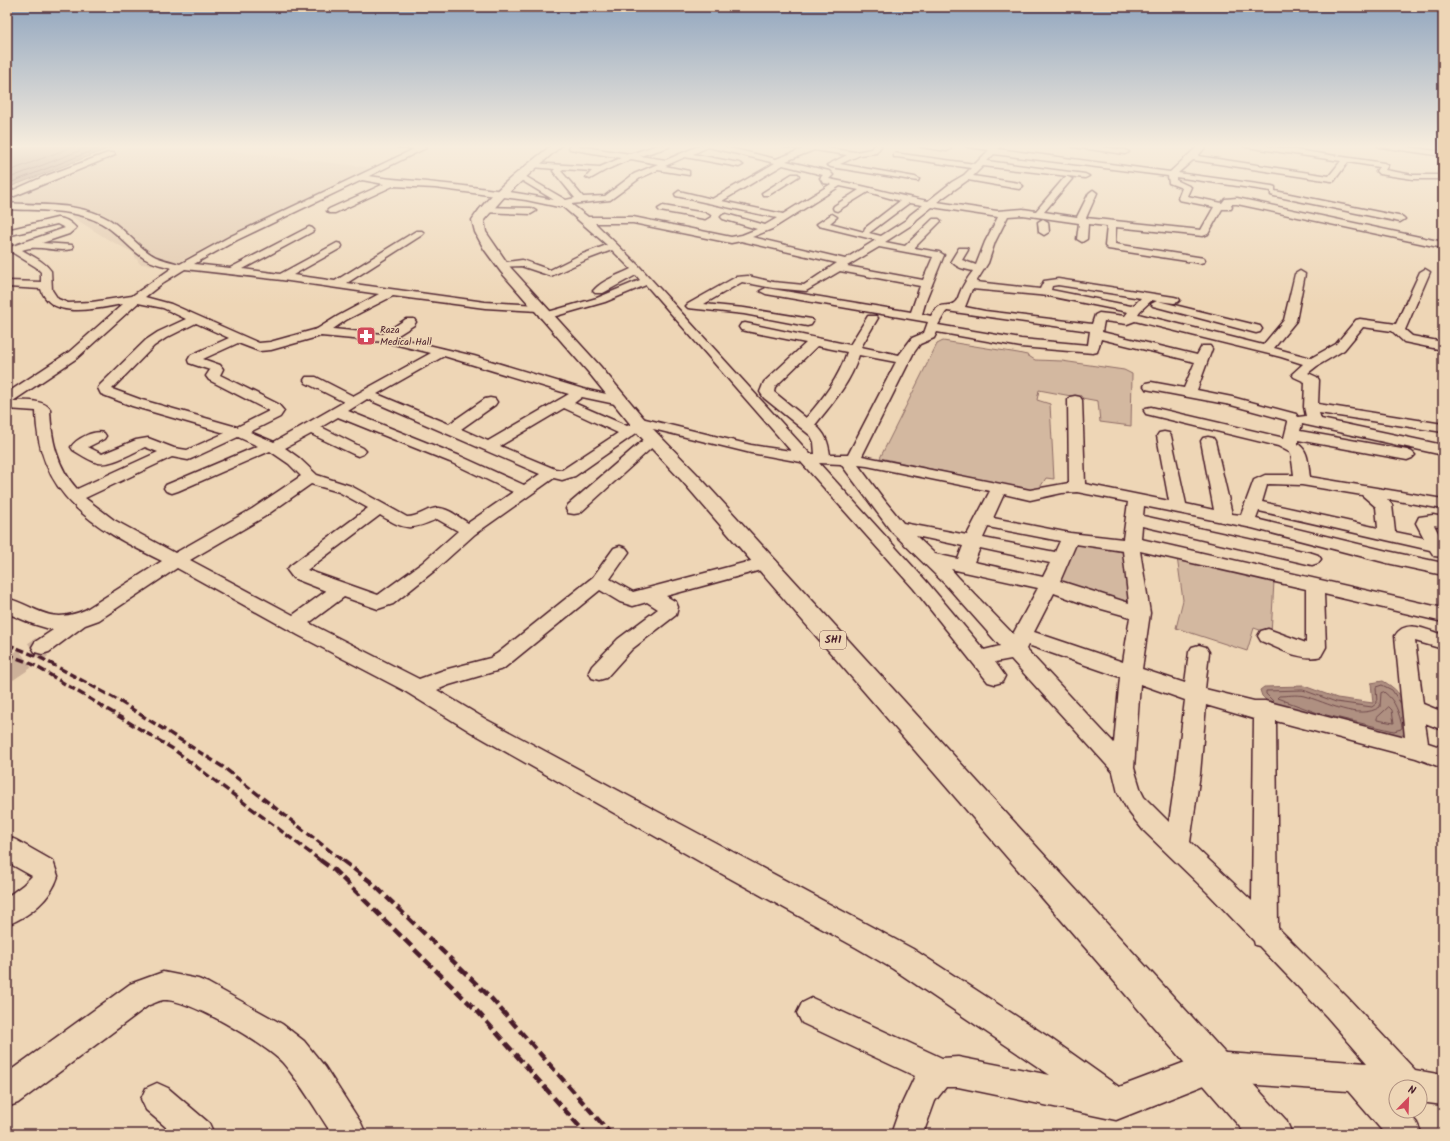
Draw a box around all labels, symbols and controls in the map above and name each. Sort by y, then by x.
place label: Raza Medical Hall [380,322,432,350]
pharmacy icon: Raza Medical Hall [355,325,377,347]
road number: SH1 [820,631,846,649]
north arrow [1388,1079,1428,1119]
text: N [1405,1081,1418,1100]

